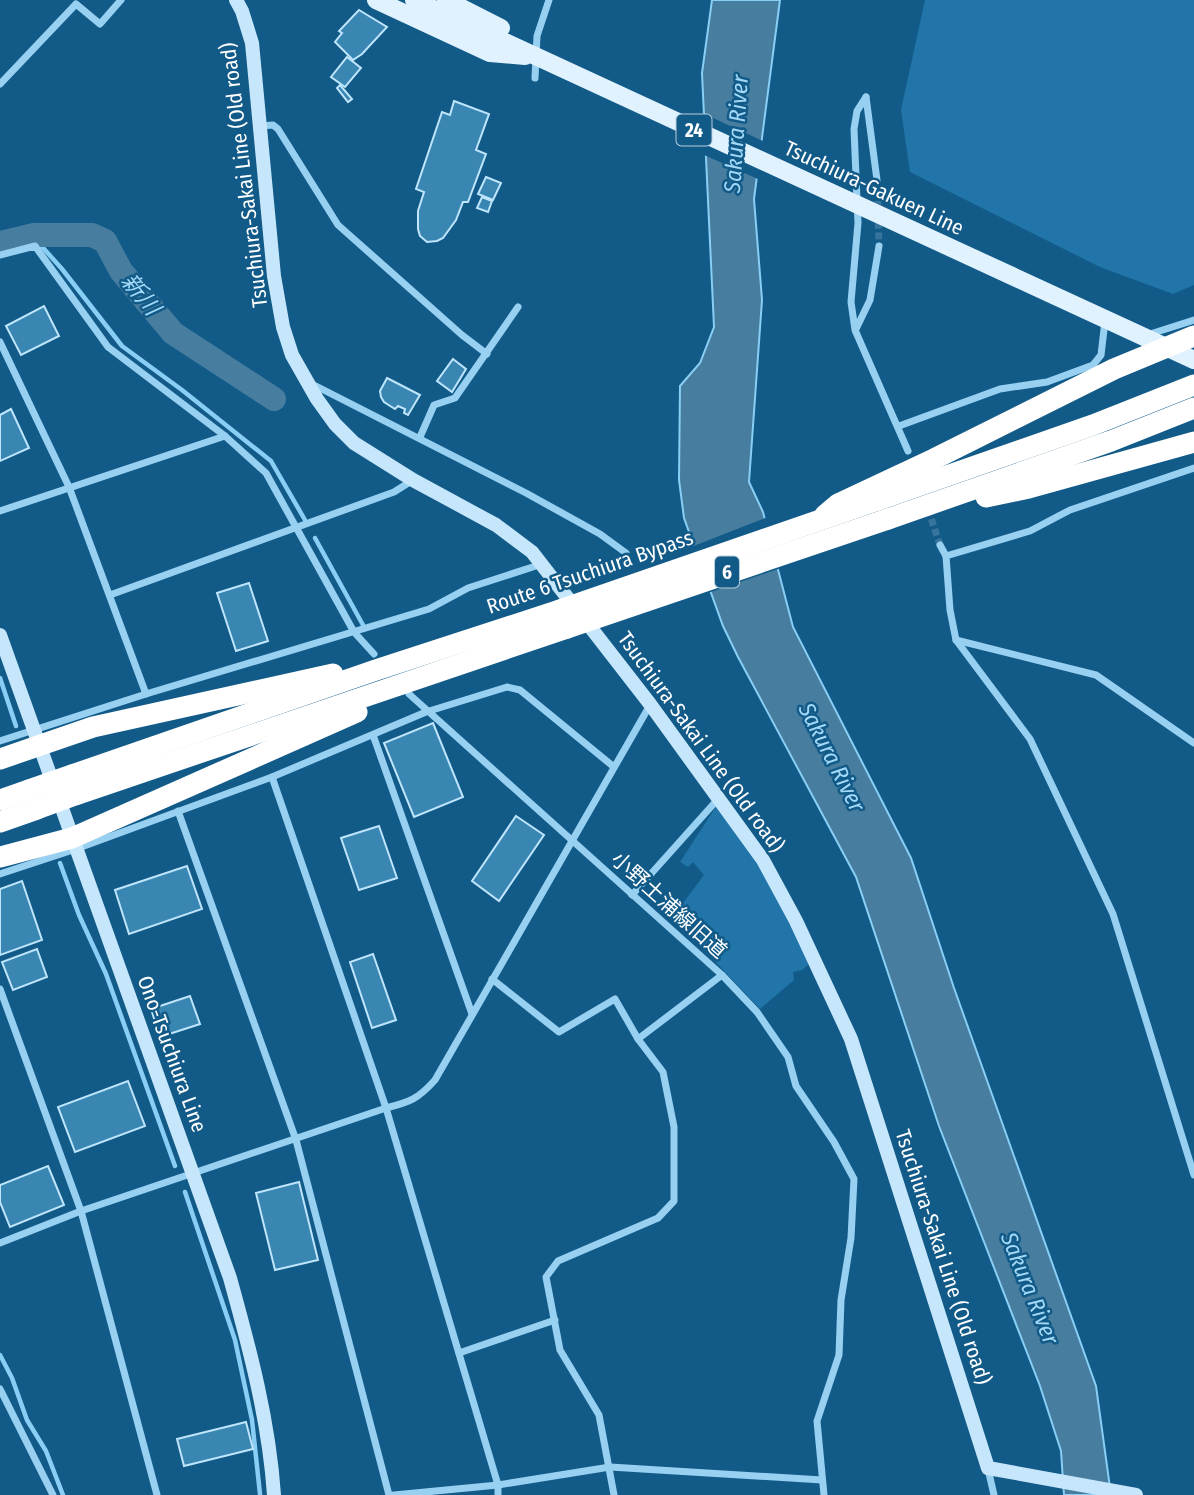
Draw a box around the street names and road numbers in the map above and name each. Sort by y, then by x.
street label: Tsuchiura-Sakai Line (Old road) [215,41,273,309]
road number: 24 [676,114,712,146]
street label: Tsuchiura-Gakuen Line [780,135,968,241]
street label: Route 6 Tsuchiura Bypass [483,524,697,620]
road number: 6 [715,556,739,587]
street label: Tsuchiura-Sakai Line (Old road) [612,627,790,857]
street label: 小野土浦線旧道 [606,846,732,964]
street label: Ono-Tsuchiura Line [132,972,212,1136]
street label: Tsuchiura-Sakai Line (Old road) [889,1126,997,1388]

